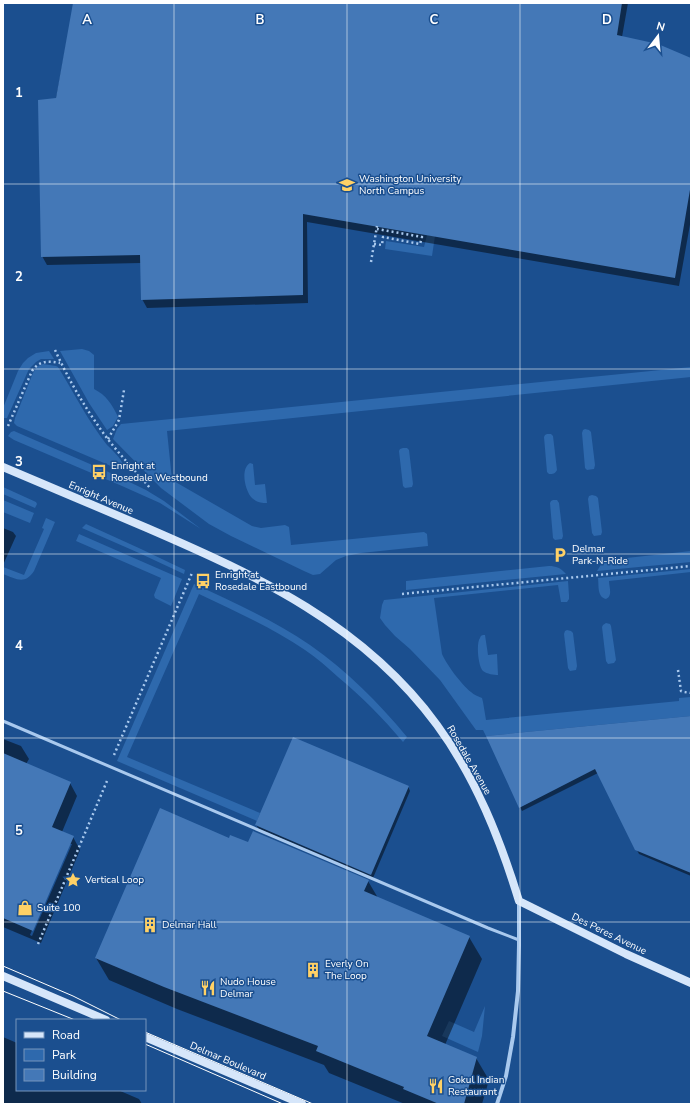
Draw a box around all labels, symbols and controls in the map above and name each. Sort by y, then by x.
text: A [82,11,92,29]
text: B [256,11,265,29]
text: C [430,11,439,29]
text: D [602,11,612,29]
north arrow [638,16,678,56]
text: N [655,19,667,35]
text: 1 [15,84,23,102]
place label: Washington University North Campus [359,172,462,198]
school or university icon: Washington University North Campus [338,176,356,194]
text: 2 [15,268,23,286]
text: 3 [15,453,23,471]
place label: Enright at Rosedale Westbound [111,459,208,485]
bus stop icon: Enright at Rosedale Westbound [90,463,108,481]
street label: Enright Avenue [66,478,136,518]
place label: Delmar Park-N-Ride [572,542,628,568]
parking icon: Delmar Park-N-Ride [551,546,569,564]
place label: Enright at Rosedale Eastbound [215,568,307,594]
bus stop icon: Enright at Rosedale Eastbound [194,572,212,590]
text: 4 [15,637,23,655]
street label: Rosedale Avenue [443,723,495,797]
text: 5 [15,822,23,840]
place icon: Vertical Loop [64,871,82,889]
place label: Vertical Loop [84,873,144,887]
shop icon: Suite 100 [16,899,34,917]
place label: Suite 100 [37,901,80,915]
street label: Des Peres Avenue [569,910,649,958]
building icon: Delmar Hall [141,916,159,934]
place label: Delmar Hall [162,918,217,932]
place label: Everly On The Loop [325,957,369,983]
building icon: Everly On The Loop [304,961,322,979]
place label: Nudo House Delmar [220,975,276,1001]
restaurant icon: Nudo House Delmar [199,979,217,997]
legend [16,1019,146,1091]
text: Road [52,1027,80,1043]
street label: Delmar Boulevard [188,1039,268,1083]
text: Park [52,1047,77,1063]
text: Building [52,1067,97,1083]
place label: Gokul Indian Restaurant [448,1073,504,1099]
restaurant icon: Gokul Indian Restaurant [427,1077,445,1095]

